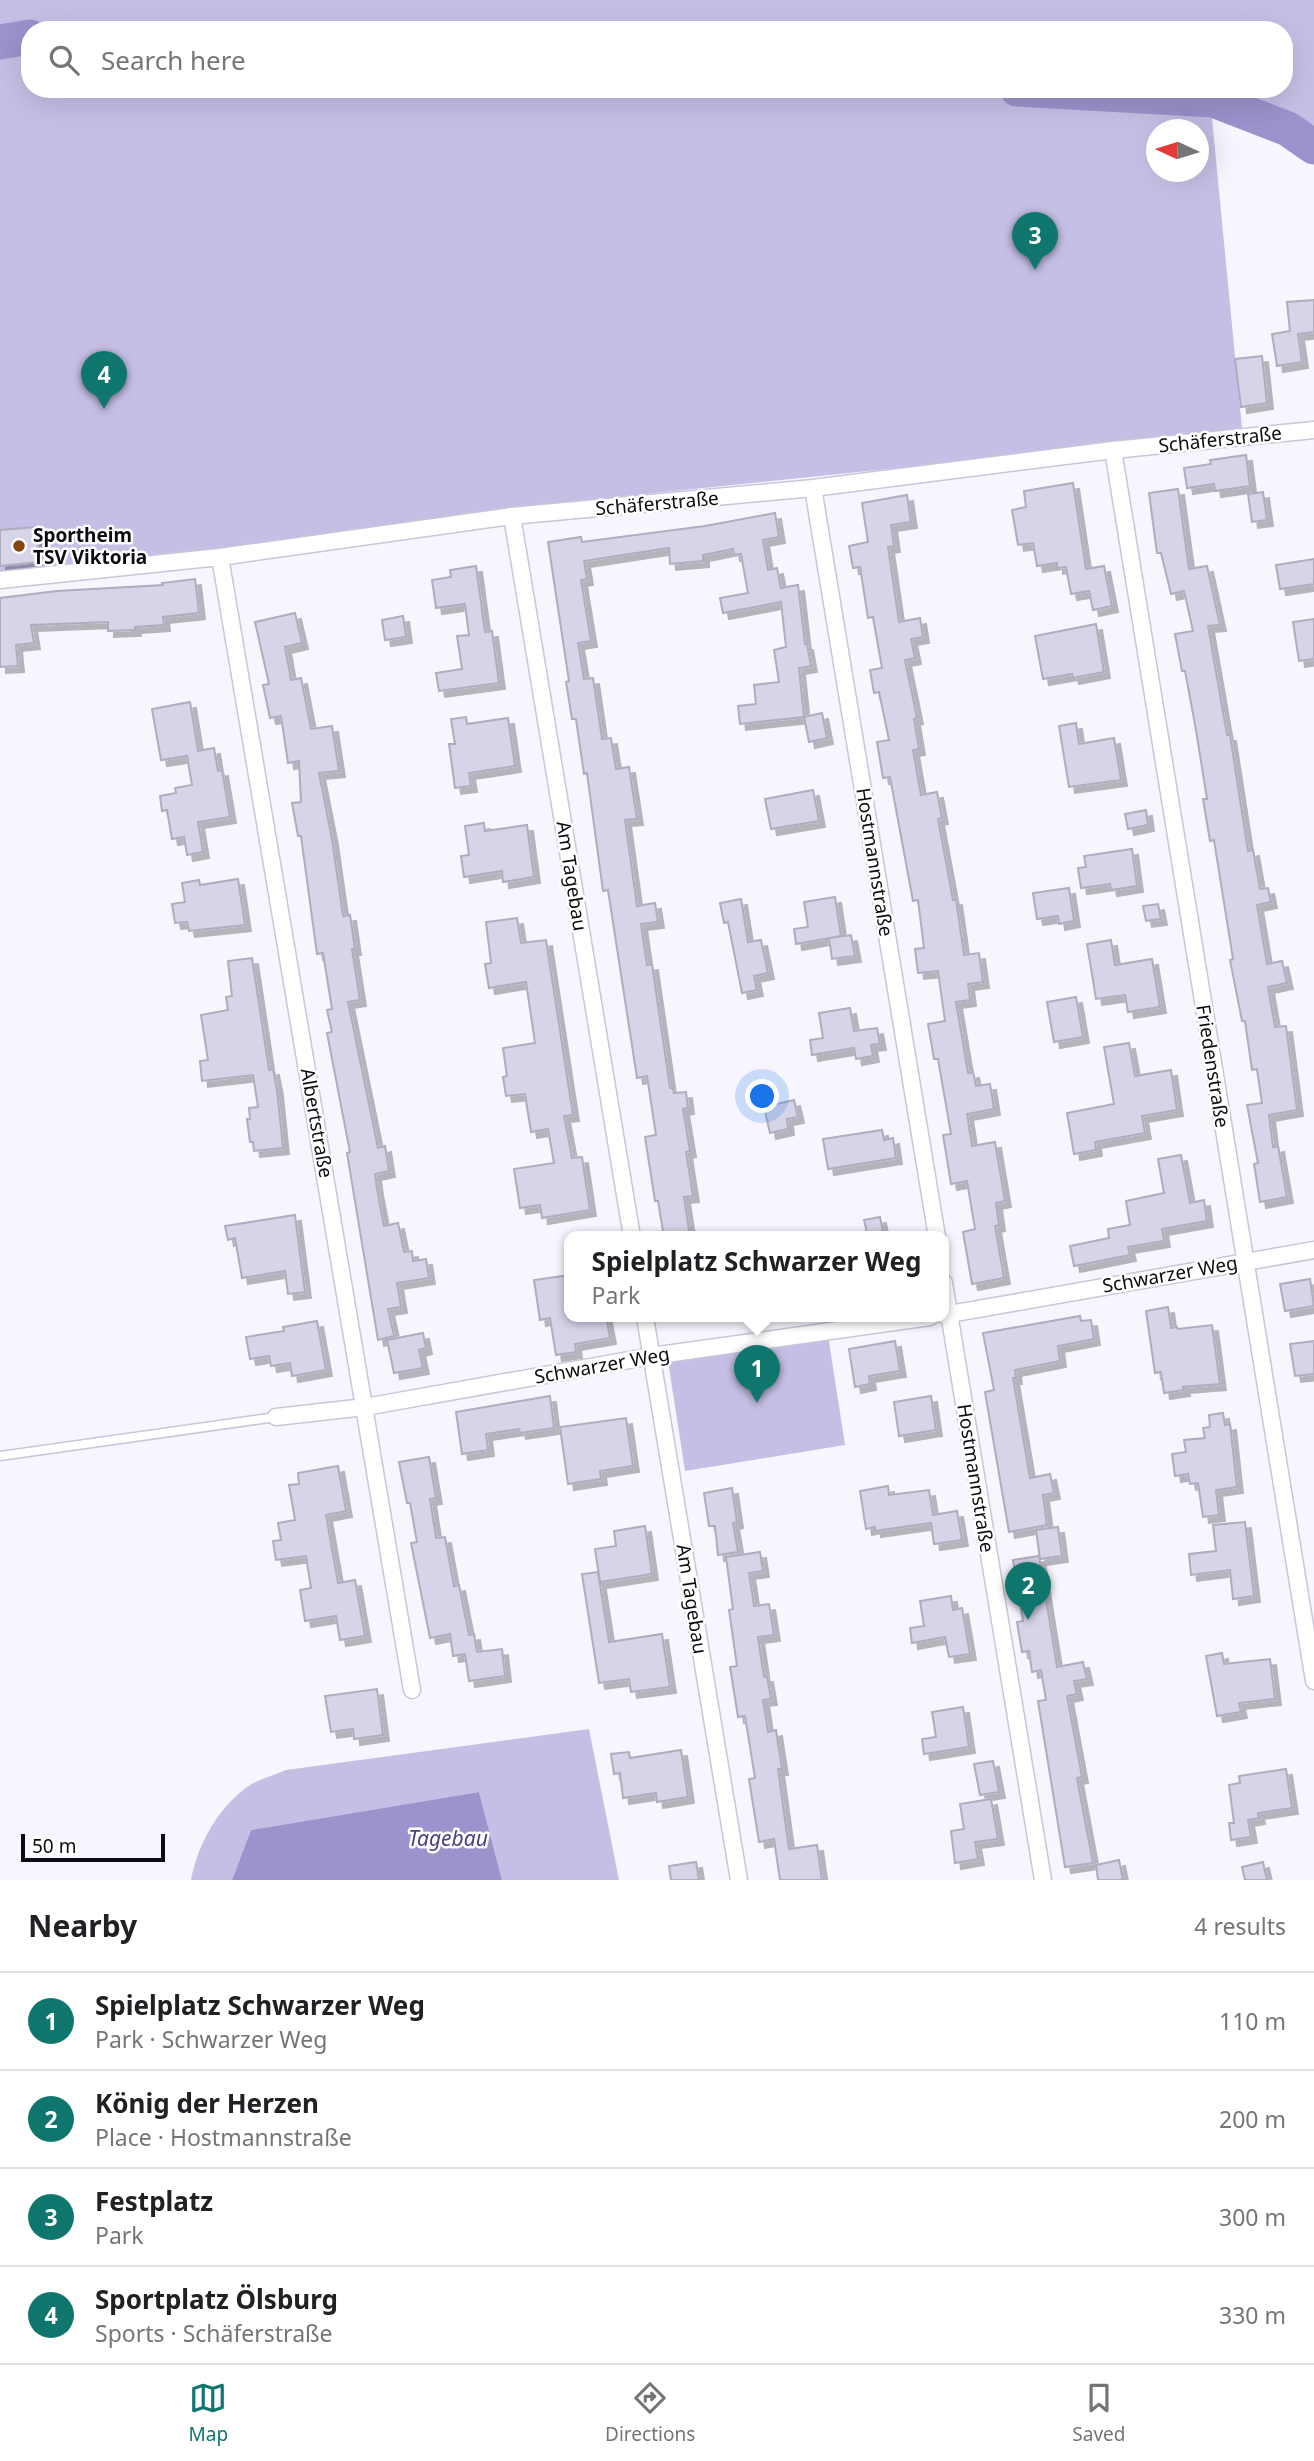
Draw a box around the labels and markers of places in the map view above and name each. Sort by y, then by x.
pin: 3 [1012,212,1058,270]
pin: 4 [81,351,127,409]
place label: Sportheim TSV Viktoria [33,522,147,570]
marker: Sportheim TSV Viktoria [11,538,27,554]
pin: 1 [734,1345,780,1403]
pin: 2 [1005,1562,1051,1620]

